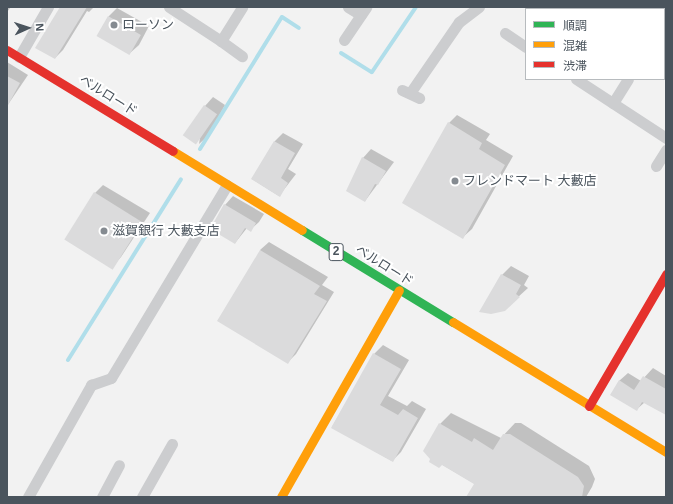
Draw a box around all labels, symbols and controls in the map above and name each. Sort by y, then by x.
north arrow [8,8,48,48]
legend [525,8,665,80]
place label: ローソン [122,17,174,33]
text: 順調 [563,19,587,33]
marker: ローソン [109,20,119,30]
text: N [34,23,46,32]
text: 混雑 [563,39,587,53]
text: 渋滞 [563,59,587,73]
street label: ベルロード [76,72,140,120]
place label: フレンドマート 大藪店 [463,173,597,189]
marker: フレンドマート 大藪店 [450,176,460,186]
place label: 滋賀銀行 大藪支店 [112,223,220,239]
marker: 滋賀銀行 大藪支店 [99,226,109,236]
road number: 2 [328,242,344,262]
street label: ベルロード [352,242,416,290]

